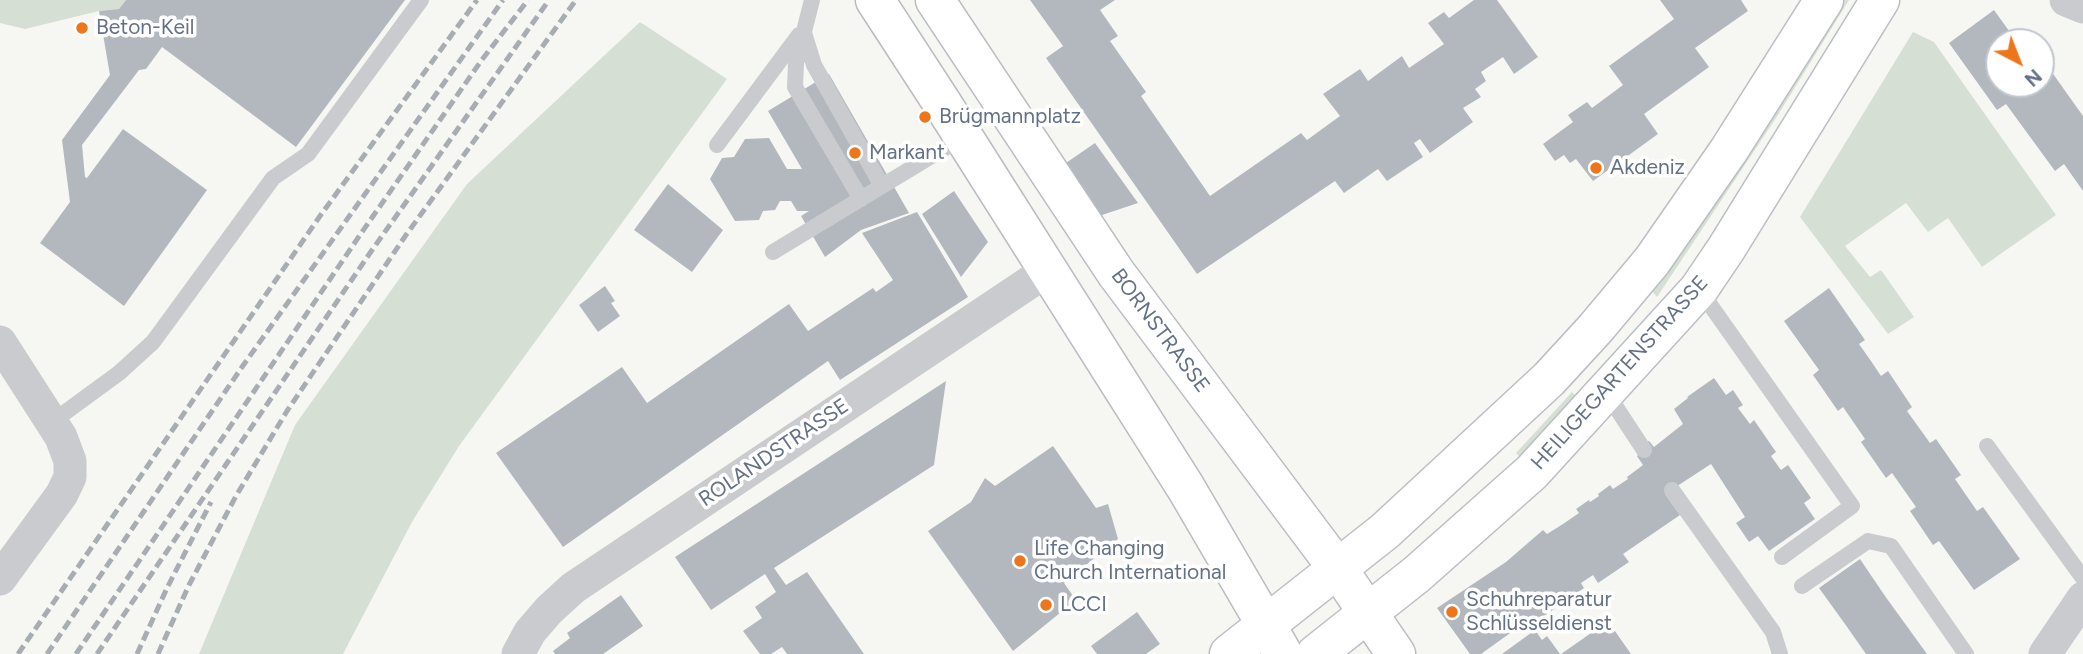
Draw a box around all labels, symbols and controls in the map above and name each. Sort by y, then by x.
place label: Beton-Keil [96,15,194,41]
marker: Beton-Keil [74,20,90,36]
north arrow [1985,28,2055,98]
text: N [2020,64,2046,91]
place label: Brügmannplatz [939,104,1081,130]
marker: Brügmannplatz [917,109,933,125]
place label: Markant [869,140,945,166]
marker: Markant [847,145,863,161]
place label: Akdeniz [1610,155,1685,181]
marker: Akdeniz [1588,160,1604,176]
street label: BORNSTRASSE [1105,264,1215,398]
street label: HEILIGEGARTENSTRASSE [1526,271,1714,475]
street label: ROLANDSTRASSE [694,394,854,512]
place label: Life Changing Church International [1034,536,1226,586]
marker: Life Changing Church International [1012,553,1028,569]
place label: Schuhreparatur Schlüsseldienst [1466,587,1612,637]
place label: LCCI [1060,592,1107,618]
marker: LCCI [1038,597,1054,613]
marker: Schuhreparatur Schlüsseldienst [1444,604,1460,620]

